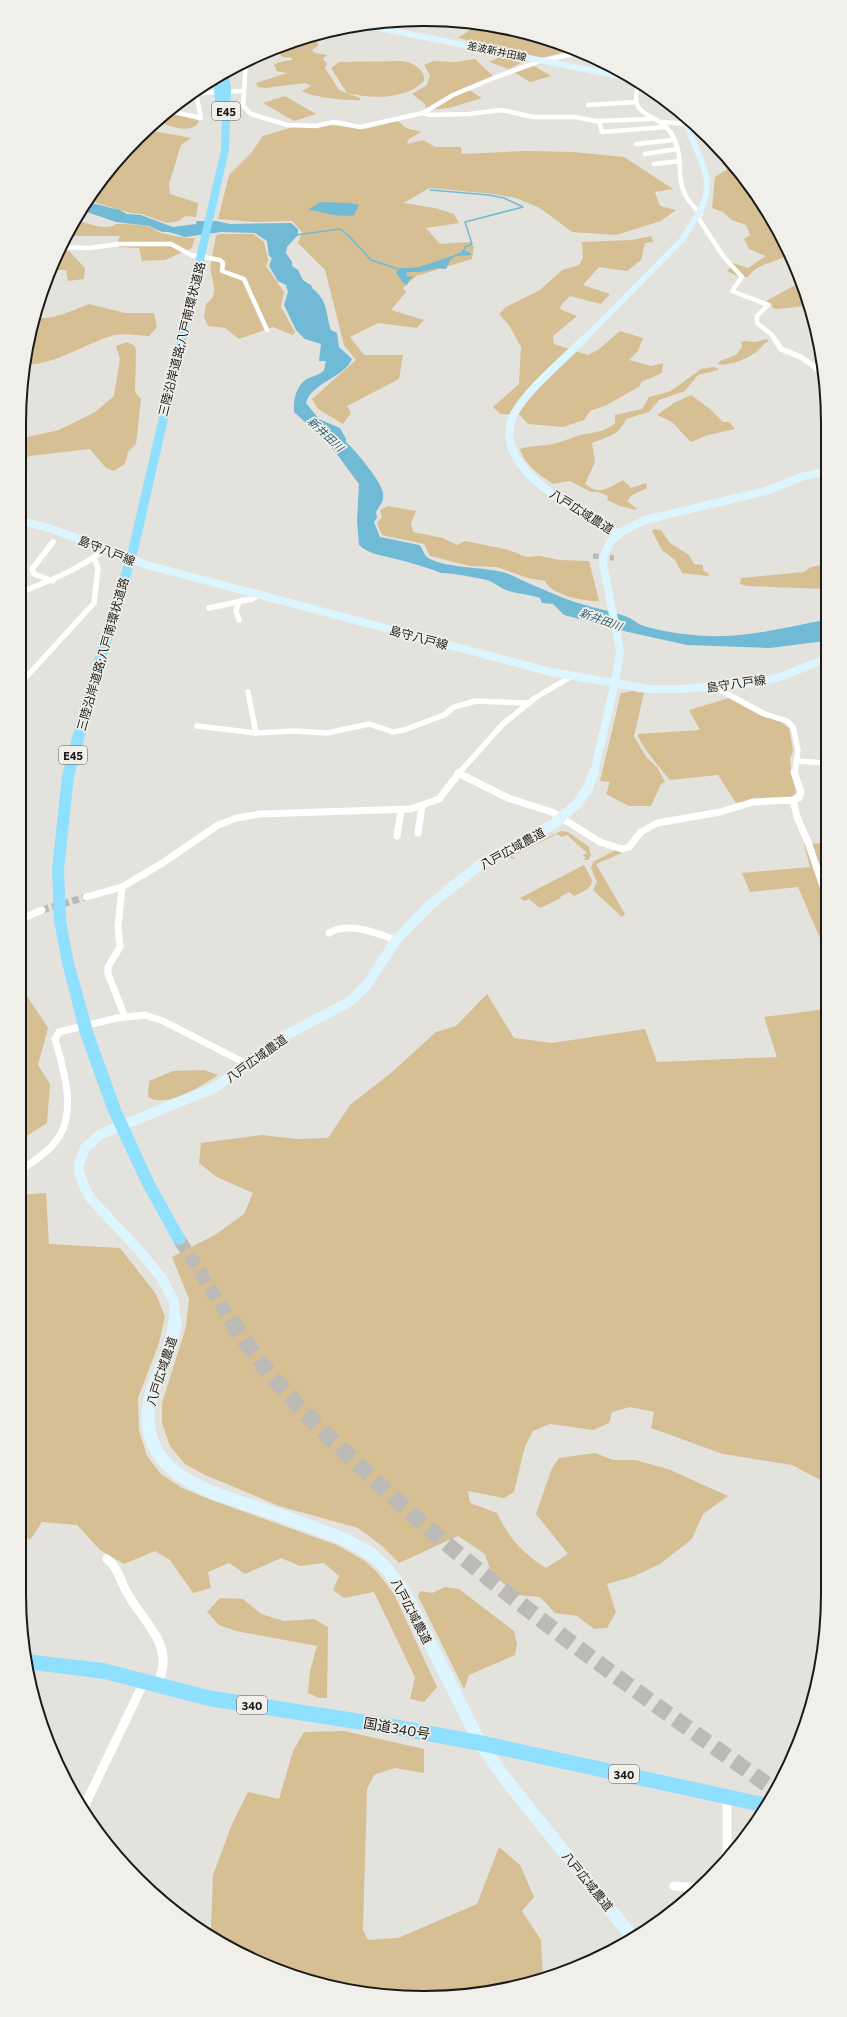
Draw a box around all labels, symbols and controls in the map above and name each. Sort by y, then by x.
street label: 差波新井田線 [466,39,528,63]
road number: E45 [212,102,240,120]
street label: 三陸沿岸道路;八戸南環状道路 [155,260,208,418]
water label: 新井田川 [305,414,347,454]
street label: 八戸広域農道 [548,486,616,536]
street label: 島守八戸線 [77,532,137,568]
street label: 三陸沿岸道路;八戸南環状道路 [73,576,132,733]
water label: 新井田川 [578,605,625,633]
street label: 島守八戸線 [388,622,450,652]
street label: 島守八戸線 [705,672,767,694]
road number: E45 [59,746,87,764]
street label: 八戸広域農道 [477,824,547,872]
street label: 八戸広域農道 [223,1031,289,1085]
street label: 八戸広域農道 [143,1335,179,1407]
street label: 八戸広域農道 [389,1576,435,1646]
road number: 340 [237,1696,267,1714]
street label: 国道340号 [362,1714,432,1742]
road number: 340 [609,1765,639,1783]
street label: 八戸広域農道 [560,1849,616,1913]

